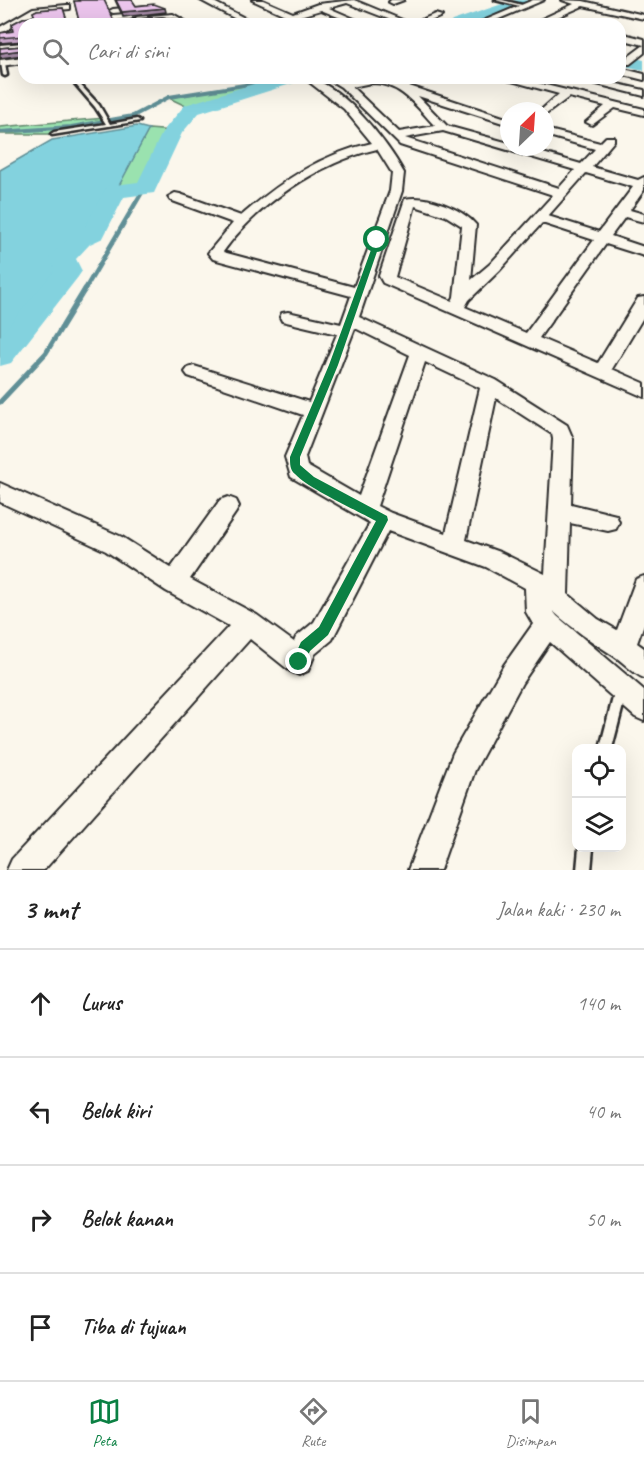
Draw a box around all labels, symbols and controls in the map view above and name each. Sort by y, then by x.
search box [18,18,626,84]
icon: search [39,35,72,68]
text: Cari di sini [87,37,168,65]
north arrow [500,102,554,156]
route start [363,226,389,252]
route end [285,648,311,674]
map controls [572,744,626,852]
button: locate [572,744,626,798]
button: layers [572,798,626,852]
text: 3 mnt [24,893,77,926]
text: Jalan kaki · 230 m [497,897,620,922]
icon: ahead [24,987,57,1020]
text: Lurus [81,989,121,1017]
text: 140 m [577,991,620,1016]
icon: left [24,1095,57,1128]
text: Belok kiri [81,1097,150,1125]
text: 40 m [586,1099,620,1124]
icon: right [24,1203,57,1236]
text: Belok kanan [81,1205,173,1233]
text: 50 m [586,1207,620,1232]
icon: arrive [24,1311,57,1344]
text: Tiba di tujuan [81,1313,186,1341]
tab: Peta [88,1395,121,1451]
tab: Rute [297,1395,330,1451]
tab: Disimpan [506,1395,556,1451]

